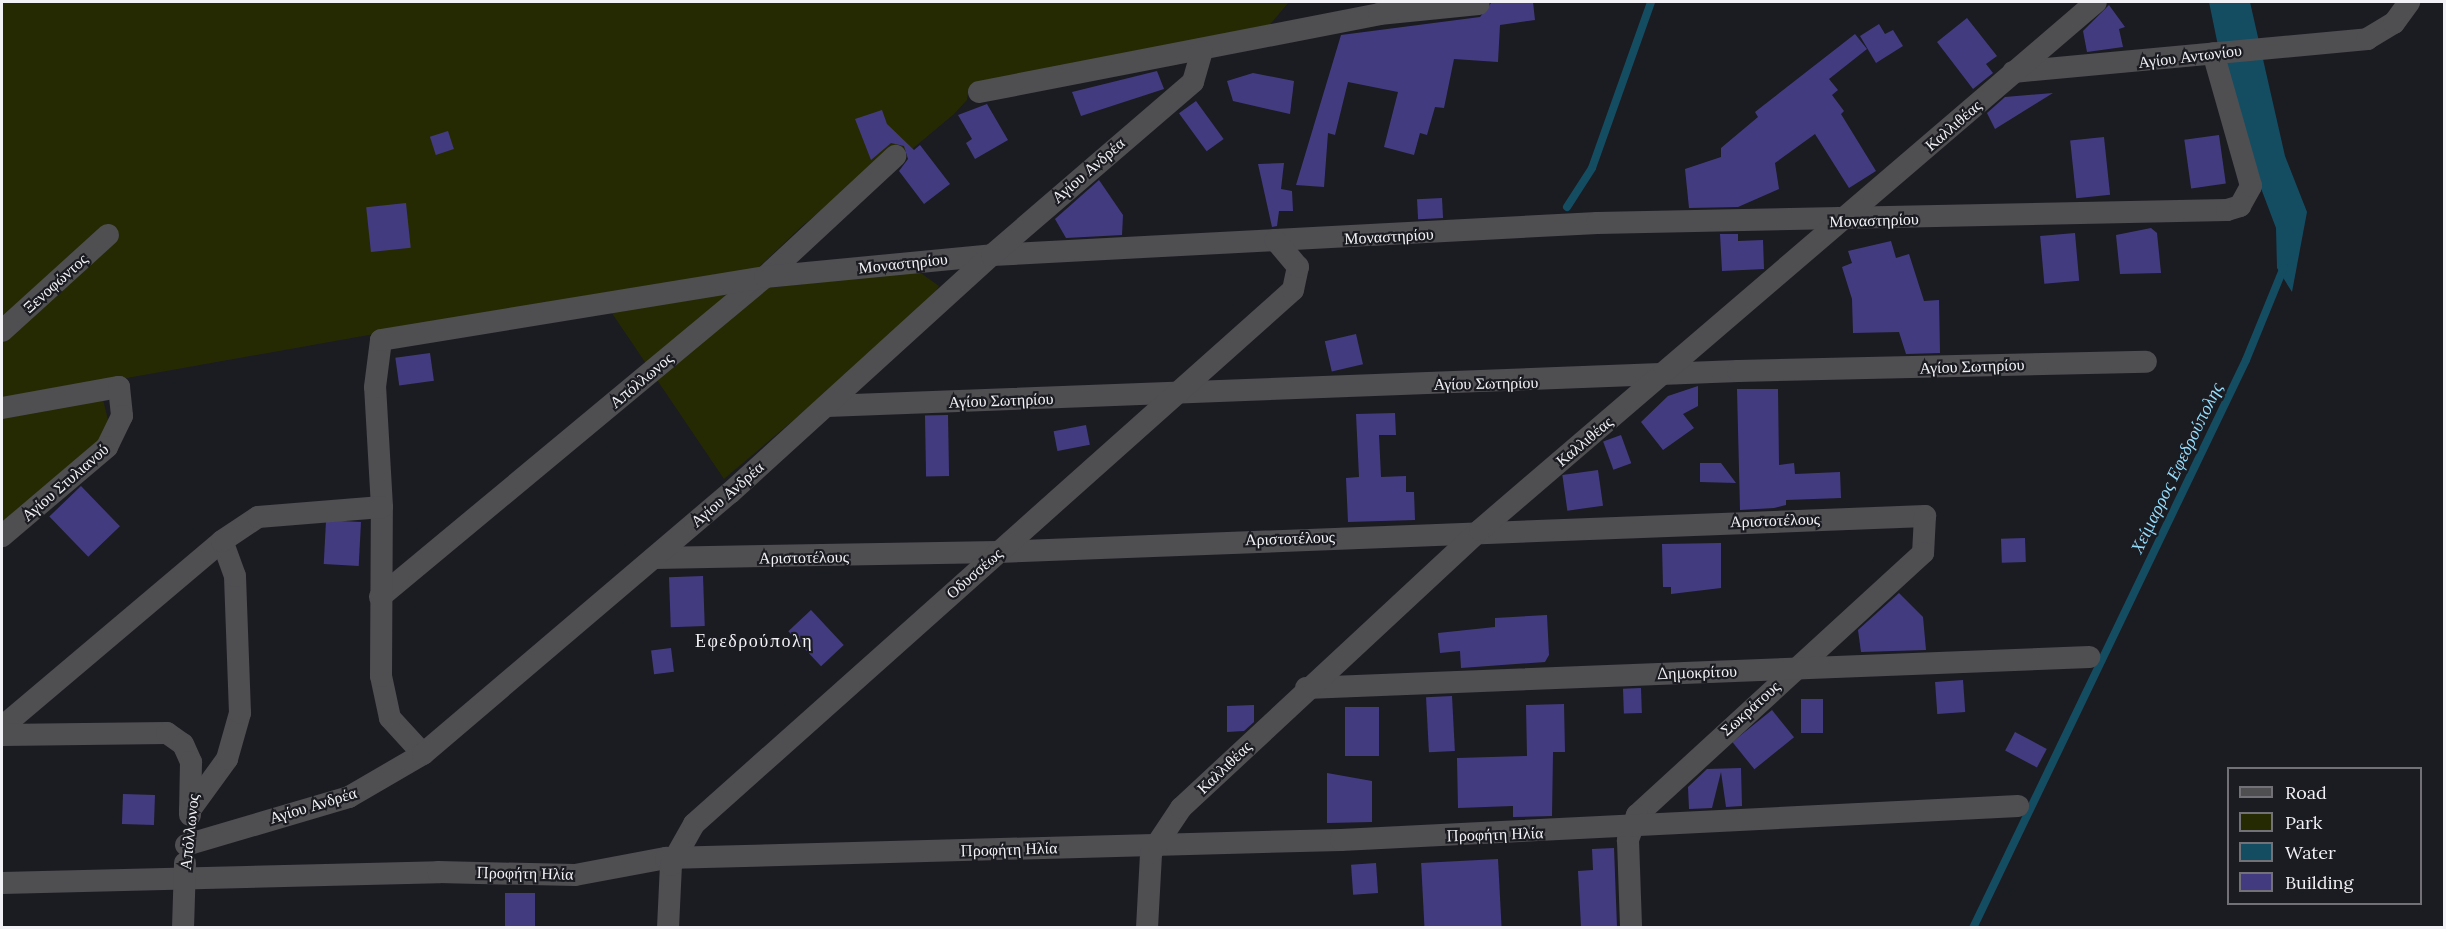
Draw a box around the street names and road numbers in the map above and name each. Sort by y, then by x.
street label: Αγίου Αντωνίου [2137,40,2243,72]
street label: Καλλιθέας [1921,95,1985,155]
street label: Αγίου Ανδρέα [1048,133,1128,207]
street label: Μοναστηρίου [1829,209,1919,231]
street label: Μοναστηρίου [1344,224,1434,248]
street label: Ξενοφώντος [19,249,91,317]
street label: Μοναστηρίου [858,249,948,277]
street label: Απόλλωνος [606,348,676,412]
street label: Αγίου Σωτηρίου [1919,355,2025,377]
street label: Αγίου Σωτηρίου [1433,372,1539,394]
street label: Αγίου Σωτηρίου [948,389,1054,411]
street label: Καλλιθέας [1552,412,1616,470]
street label: Αγίου Στυλιανού [18,439,112,525]
street label: Αγίου Ανδρέα [687,457,767,531]
street label: Αριστοτέλους [1730,509,1820,531]
street label: Αριστοτέλους [1245,527,1335,549]
street label: Οδυσσέως [942,543,1006,603]
street label: Αριστοτέλους [759,547,849,567]
street label: Δημοκρίτου [1657,661,1737,683]
street label: Σωκράτους [1716,676,1784,740]
street label: Καλλιθέας [1193,736,1255,798]
street label: Αγίου Ανδρέα [267,783,359,827]
street label: Απόλλωνος [175,793,203,871]
street label: Προφήτη Ηλία [1446,823,1544,845]
street label: Προφήτη Ηλία [960,838,1058,860]
street label: Προφήτη Ηλία [476,863,574,883]

